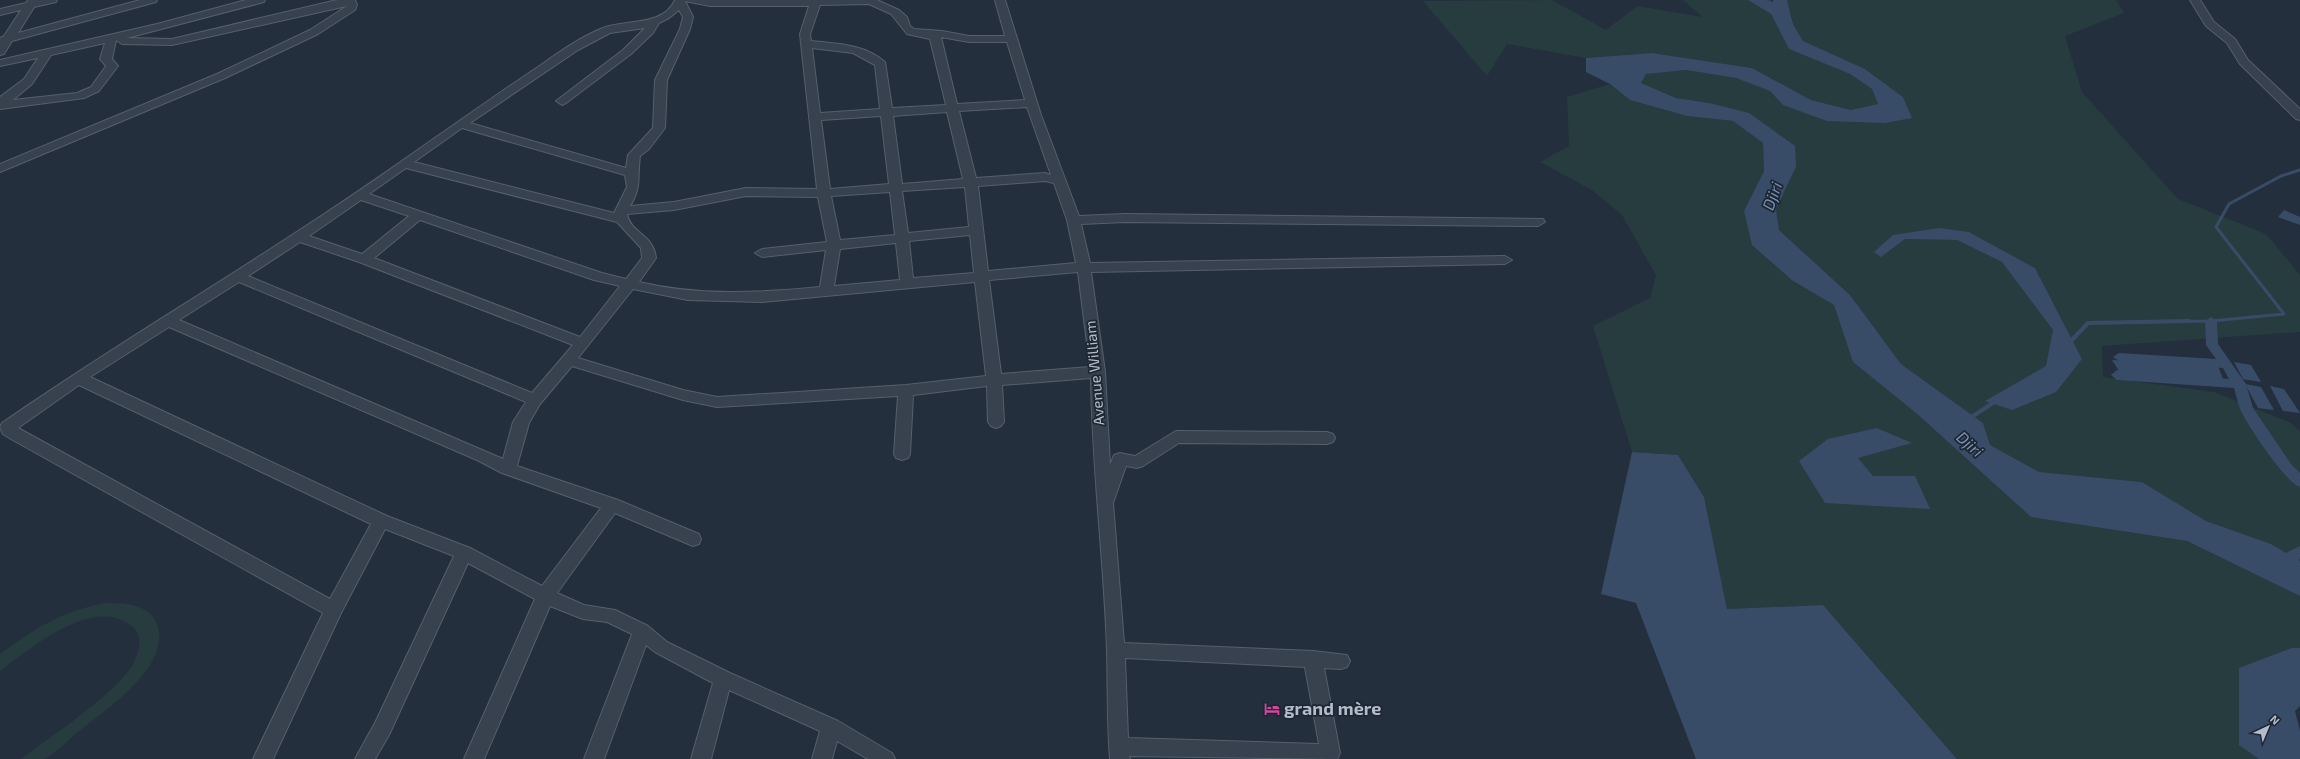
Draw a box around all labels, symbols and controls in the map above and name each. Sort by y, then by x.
water label: Djiri [1758,179,1786,213]
street label: Avenue William [1080,320,1108,426]
water label: Djiri [1953,427,1987,461]
place label: grand mère [1284,697,1382,719]
hotel icon: grand mère [1263,700,1281,718]
north arrow [2248,707,2288,747]
text: N [2268,712,2283,727]

